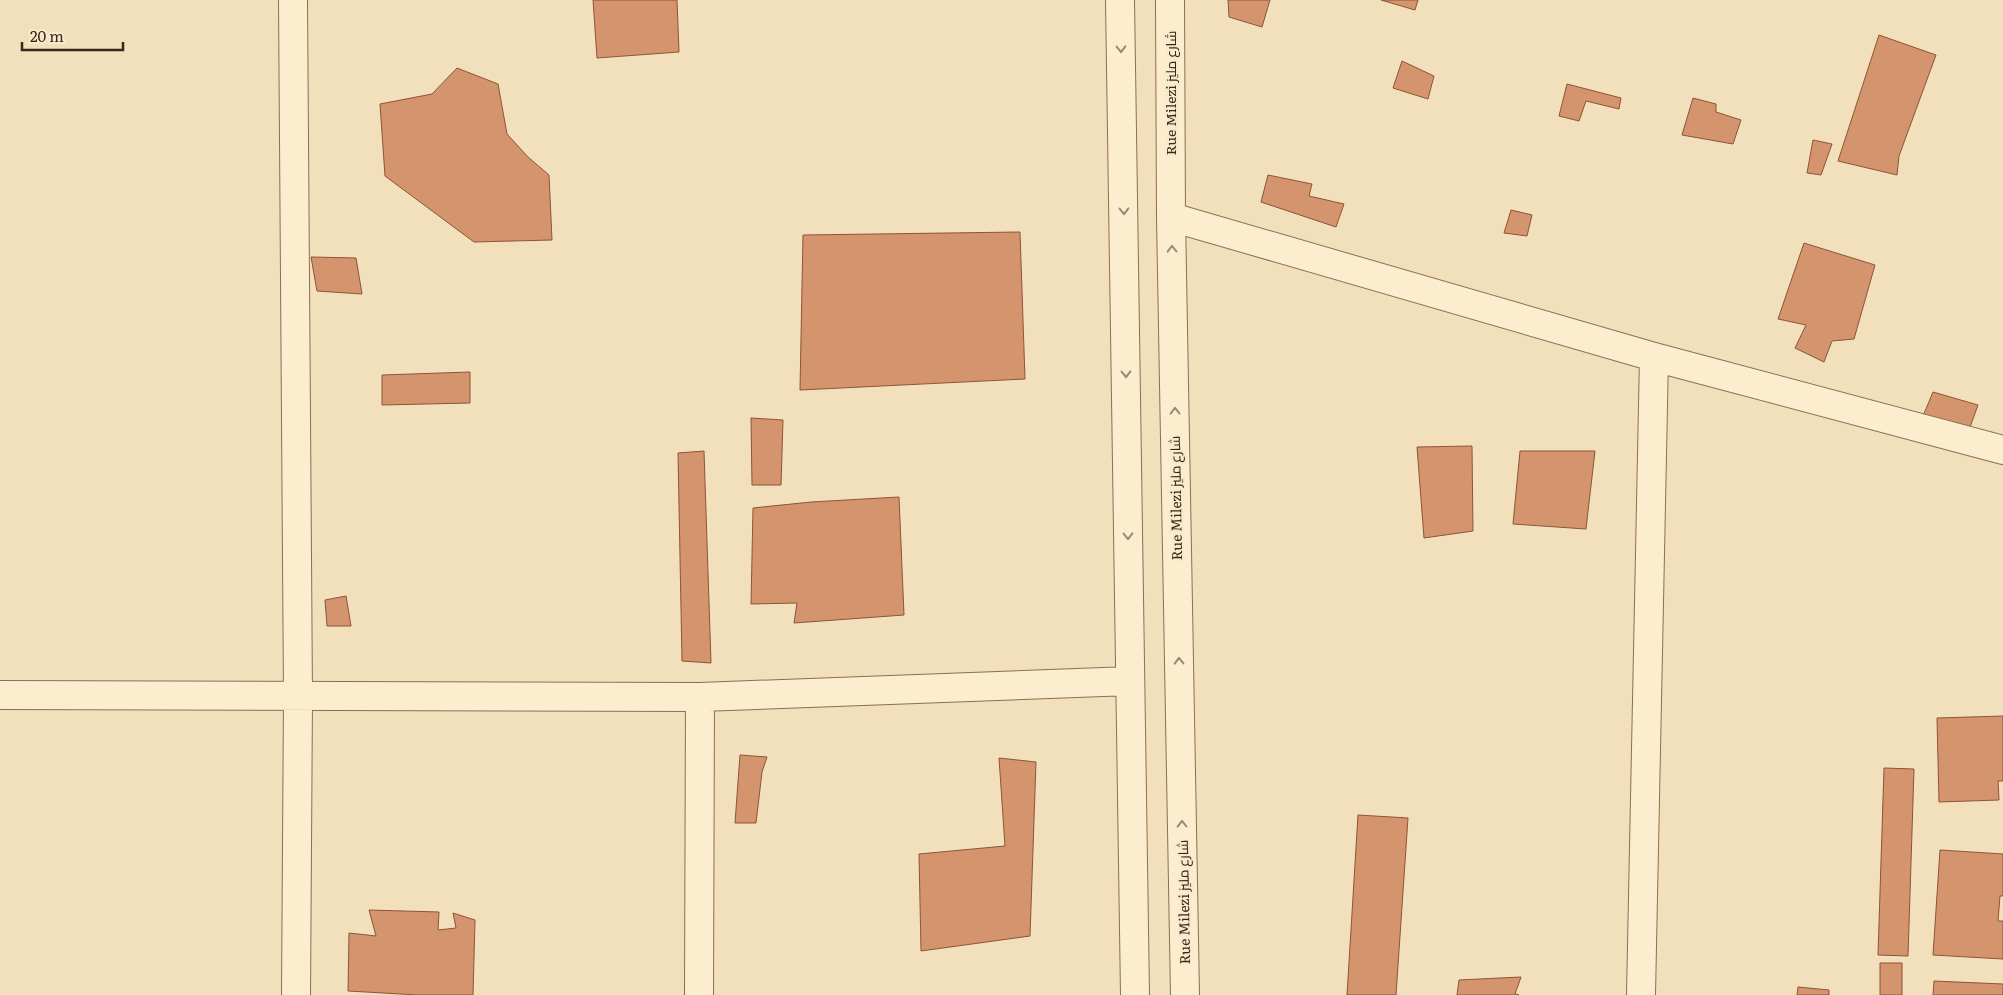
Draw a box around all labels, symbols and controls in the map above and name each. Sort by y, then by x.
scale bar [22,20,124,52]
text: 20 m [30,24,64,47]
street label: Rue Milezi شارع مليز [1160,31,1180,155]
one-way arrow [1116,45,1126,53]
one-way arrow [1119,208,1129,215]
one-way arrow [1167,245,1177,252]
one-way arrow [1121,370,1131,378]
one-way arrow [1170,407,1180,415]
street label: Rue Milezi شارع مليز [1164,436,1186,560]
one-way arrow [1123,532,1133,540]
one-way arrow [1174,657,1185,665]
one-way arrow [1177,820,1187,828]
street label: Rue Milezi شارع مليز [1172,840,1194,964]

